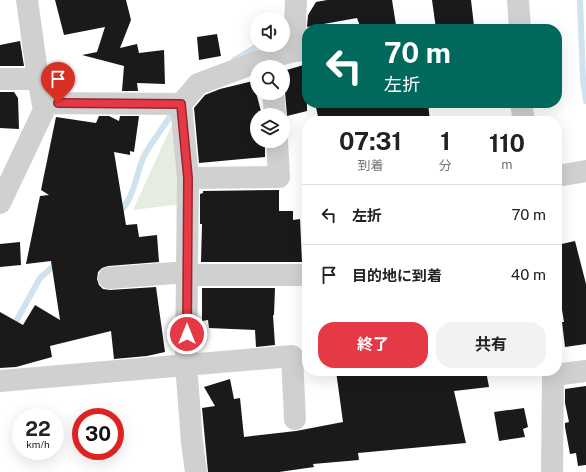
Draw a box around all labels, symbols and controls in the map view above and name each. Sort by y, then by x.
map controls [250,12,290,148]
button: sound [250,12,290,52]
text: 70 m [384,36,451,69]
icon: left [318,40,370,92]
button: search [250,60,290,100]
pin [41,62,75,103]
icon: arrive [47,68,69,90]
text: 左折 [384,74,420,95]
button: layers [250,108,290,148]
text: 07:31 [339,127,402,155]
text: 1 [440,127,451,155]
text: 110 [489,129,525,157]
text: m [501,157,513,172]
text: 到着 [357,158,383,173]
text: 分 [439,158,452,173]
icon: left [318,204,340,226]
text: 70 m [511,206,546,223]
text: 左折 [352,207,382,224]
icon: arrive [318,264,340,286]
text: 40 m [511,266,546,283]
text: 目的地に到着 [352,267,442,284]
position arrow [166,313,208,355]
button: 終了 [318,322,428,368]
button: 共有 [436,322,546,368]
speed limit sign: 30 [72,408,124,460]
text: 22 [25,417,51,441]
text: km/h [26,438,50,450]

